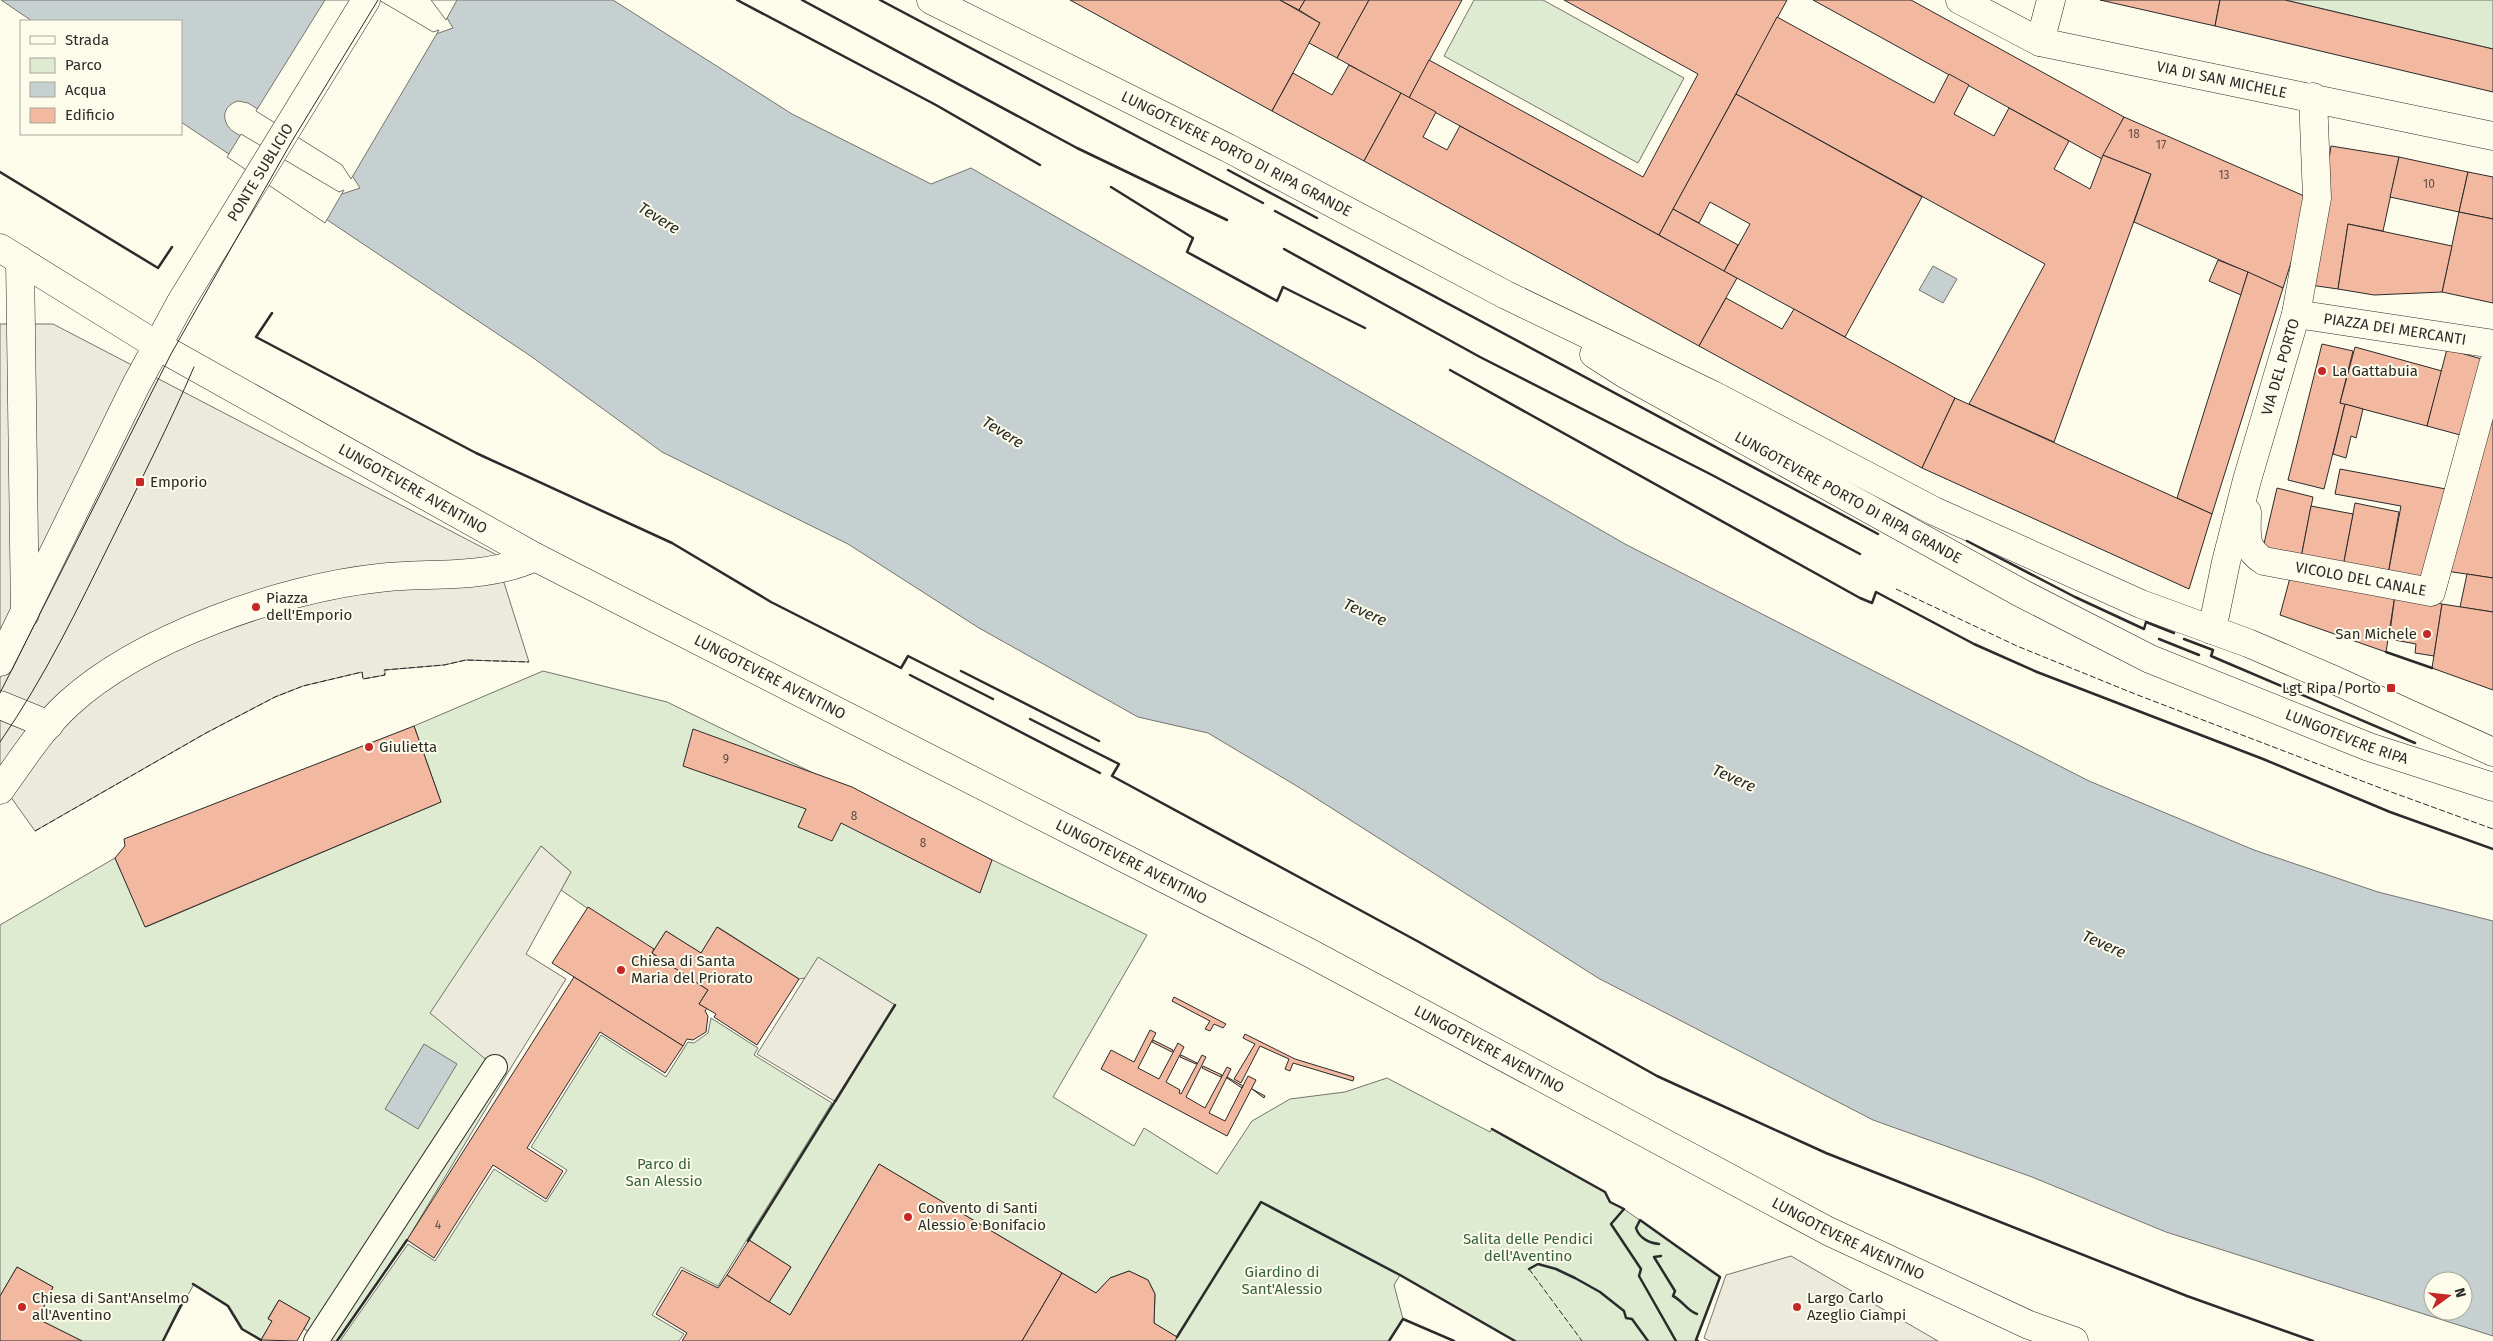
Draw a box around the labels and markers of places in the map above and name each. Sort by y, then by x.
place label: La Gattabuia [2332,362,2418,380]
marker: La Gattabuia [2316,365,2328,377]
place label: Emporio [150,473,207,491]
marker: Emporio [134,476,146,488]
place label: Piazza dell'Emporio [266,589,352,624]
marker: Piazza dell'Emporio [250,601,262,613]
place label: San Michele [2335,625,2417,643]
marker: San Michele [2421,628,2433,640]
place label: Lgt Ripa/Porto [2282,679,2381,697]
marker: Lgt Ripa/Porto [2385,682,2397,694]
place label: Giulietta [379,738,437,756]
marker: Giulietta [363,741,375,753]
place label: Chiesa di Santa Maria del Priorato [631,952,753,987]
marker: Chiesa di Santa Maria del Priorato [615,964,627,976]
place label: Convento di Santi Alessio e Bonifacio [918,1199,1046,1234]
marker: Convento di Santi Alessio e Bonifacio [902,1211,914,1223]
place label: Chiesa di Sant'Anselmo all'Aventino [32,1289,189,1324]
place label: Largo Carlo Azeglio Ciampi [1807,1289,1906,1324]
marker: Chiesa di Sant'Anselmo all'Aventino [16,1301,28,1313]
marker: Largo Carlo Azeglio Ciampi [1791,1301,1803,1313]

